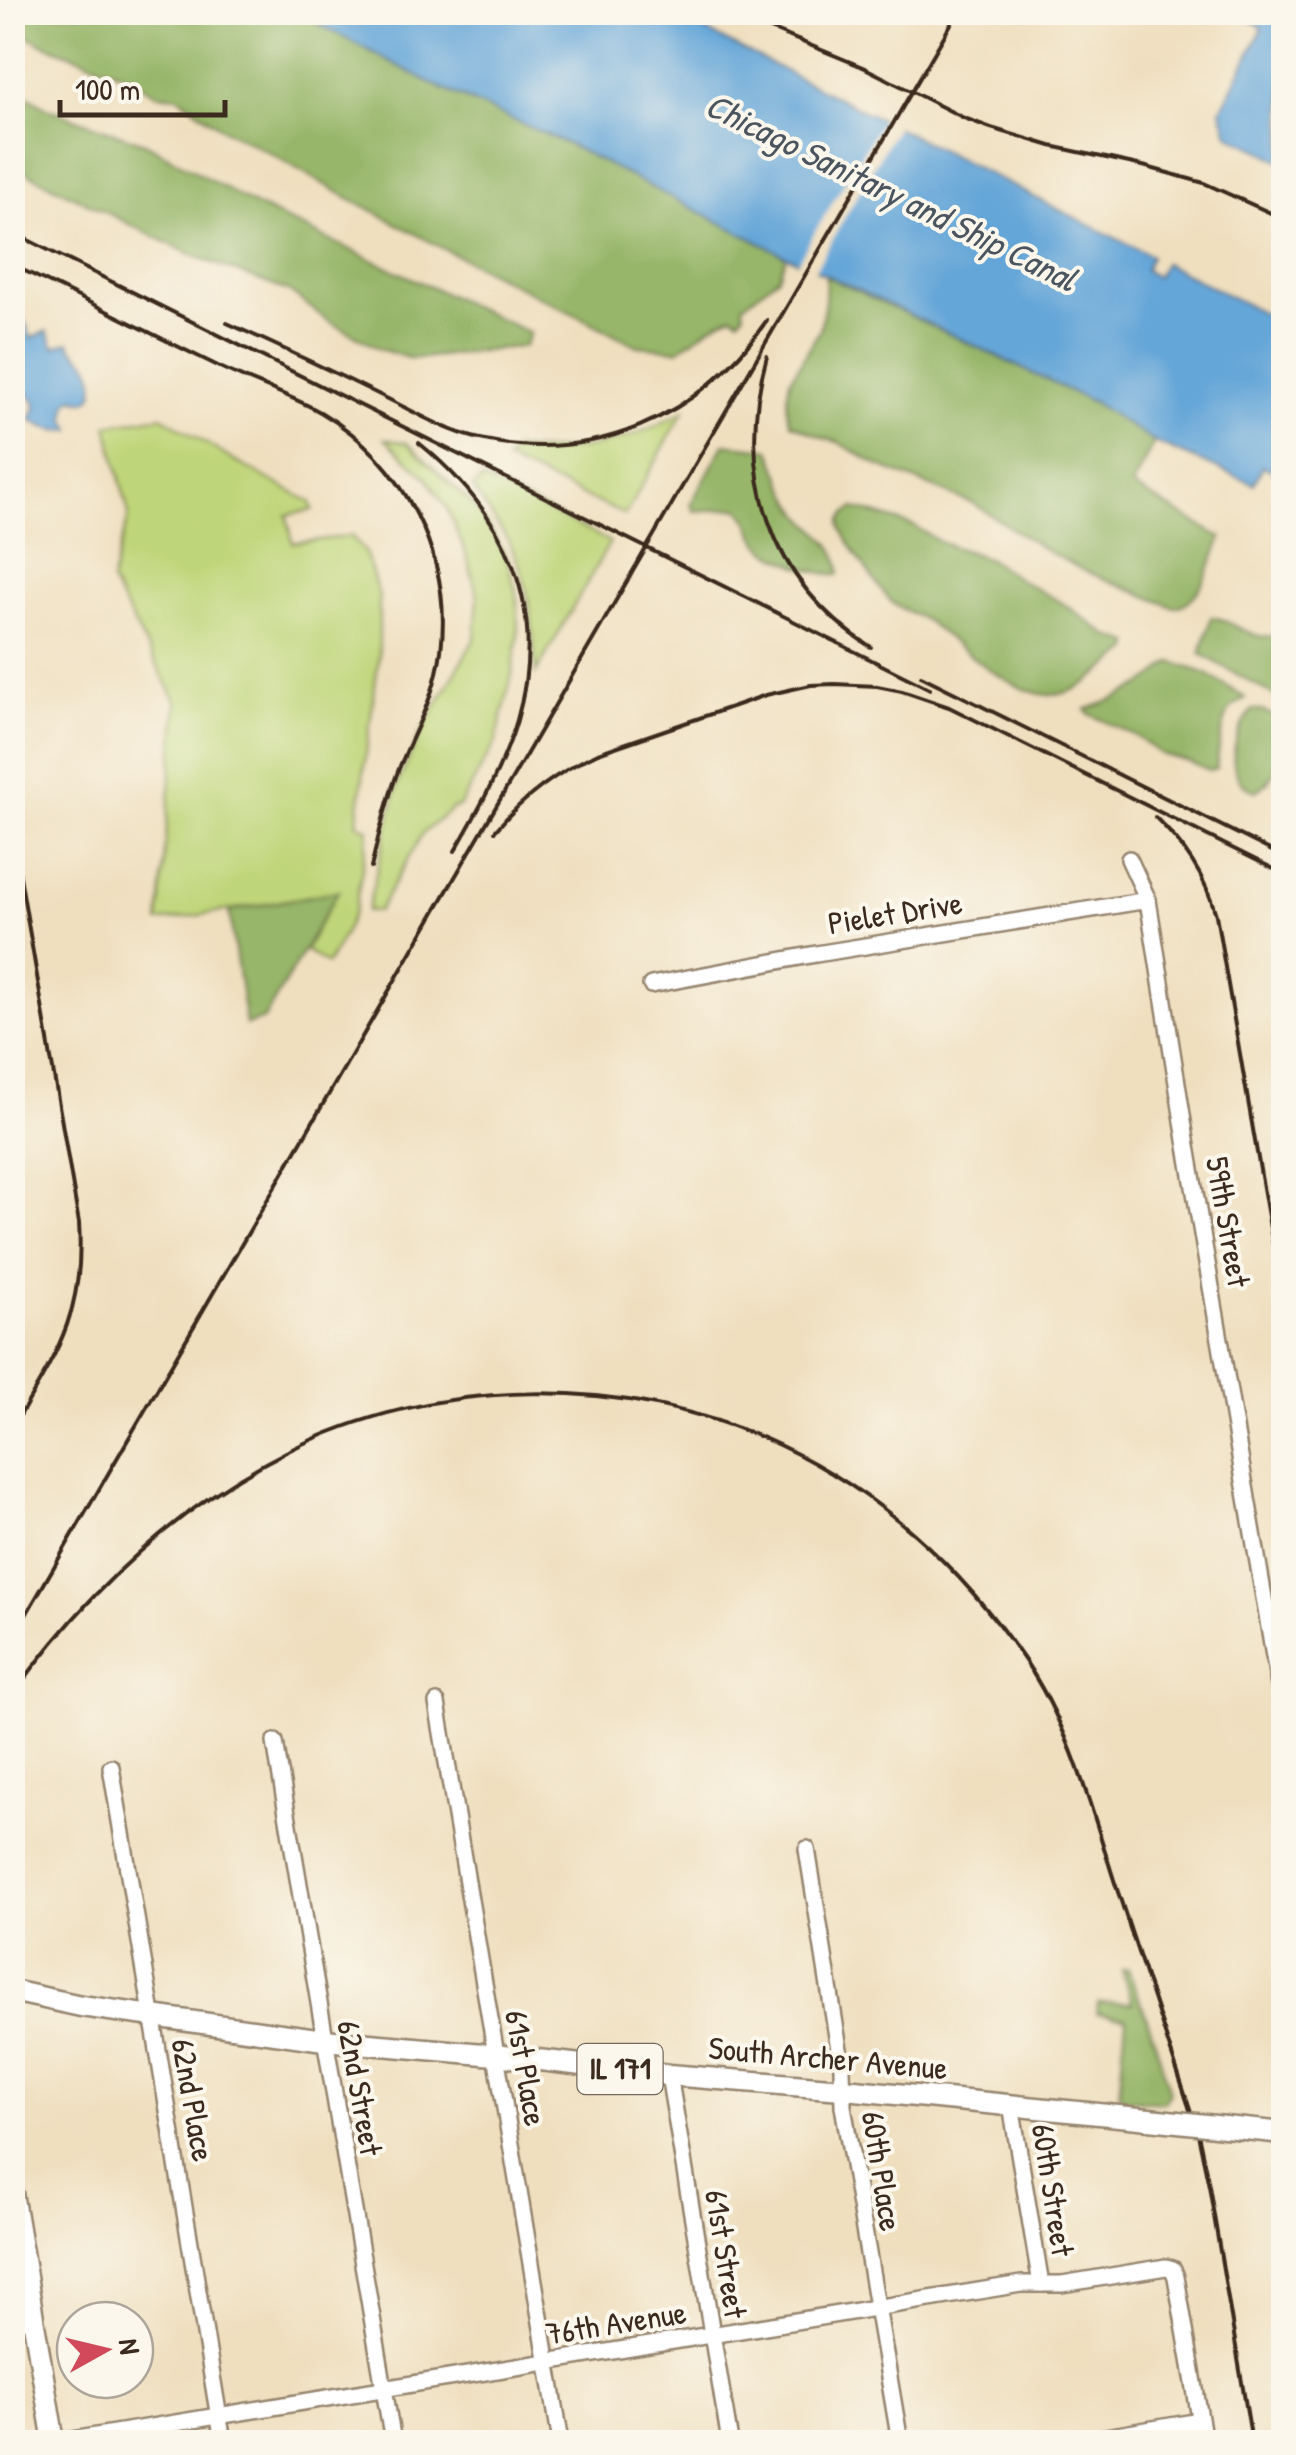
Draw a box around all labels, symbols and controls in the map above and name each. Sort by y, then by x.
scale bar [60,55,225,117]
text: 100 m [75,69,140,109]
water label: Chicago Sanitary and Ship Canal [698,81,1086,303]
street label: Pielet Drive [825,881,965,944]
street label: 59th Street [1196,1153,1261,1291]
street label: 61st Place [495,2007,558,2129]
street label: 62nd Street [327,2017,394,2160]
street label: South Archer Avenue [707,2026,949,2089]
street label: 62nd Place [162,2035,225,2165]
road number: IL 171 [578,2044,662,2094]
street label: 60th Place [852,2108,913,2234]
street label: 60th Street [1022,2121,1085,2260]
street label: 61st Street [695,2187,758,2322]
street label: 76th Avenue [543,2290,689,2355]
north arrow [55,2300,155,2400]
text: N [110,2336,150,2357]

